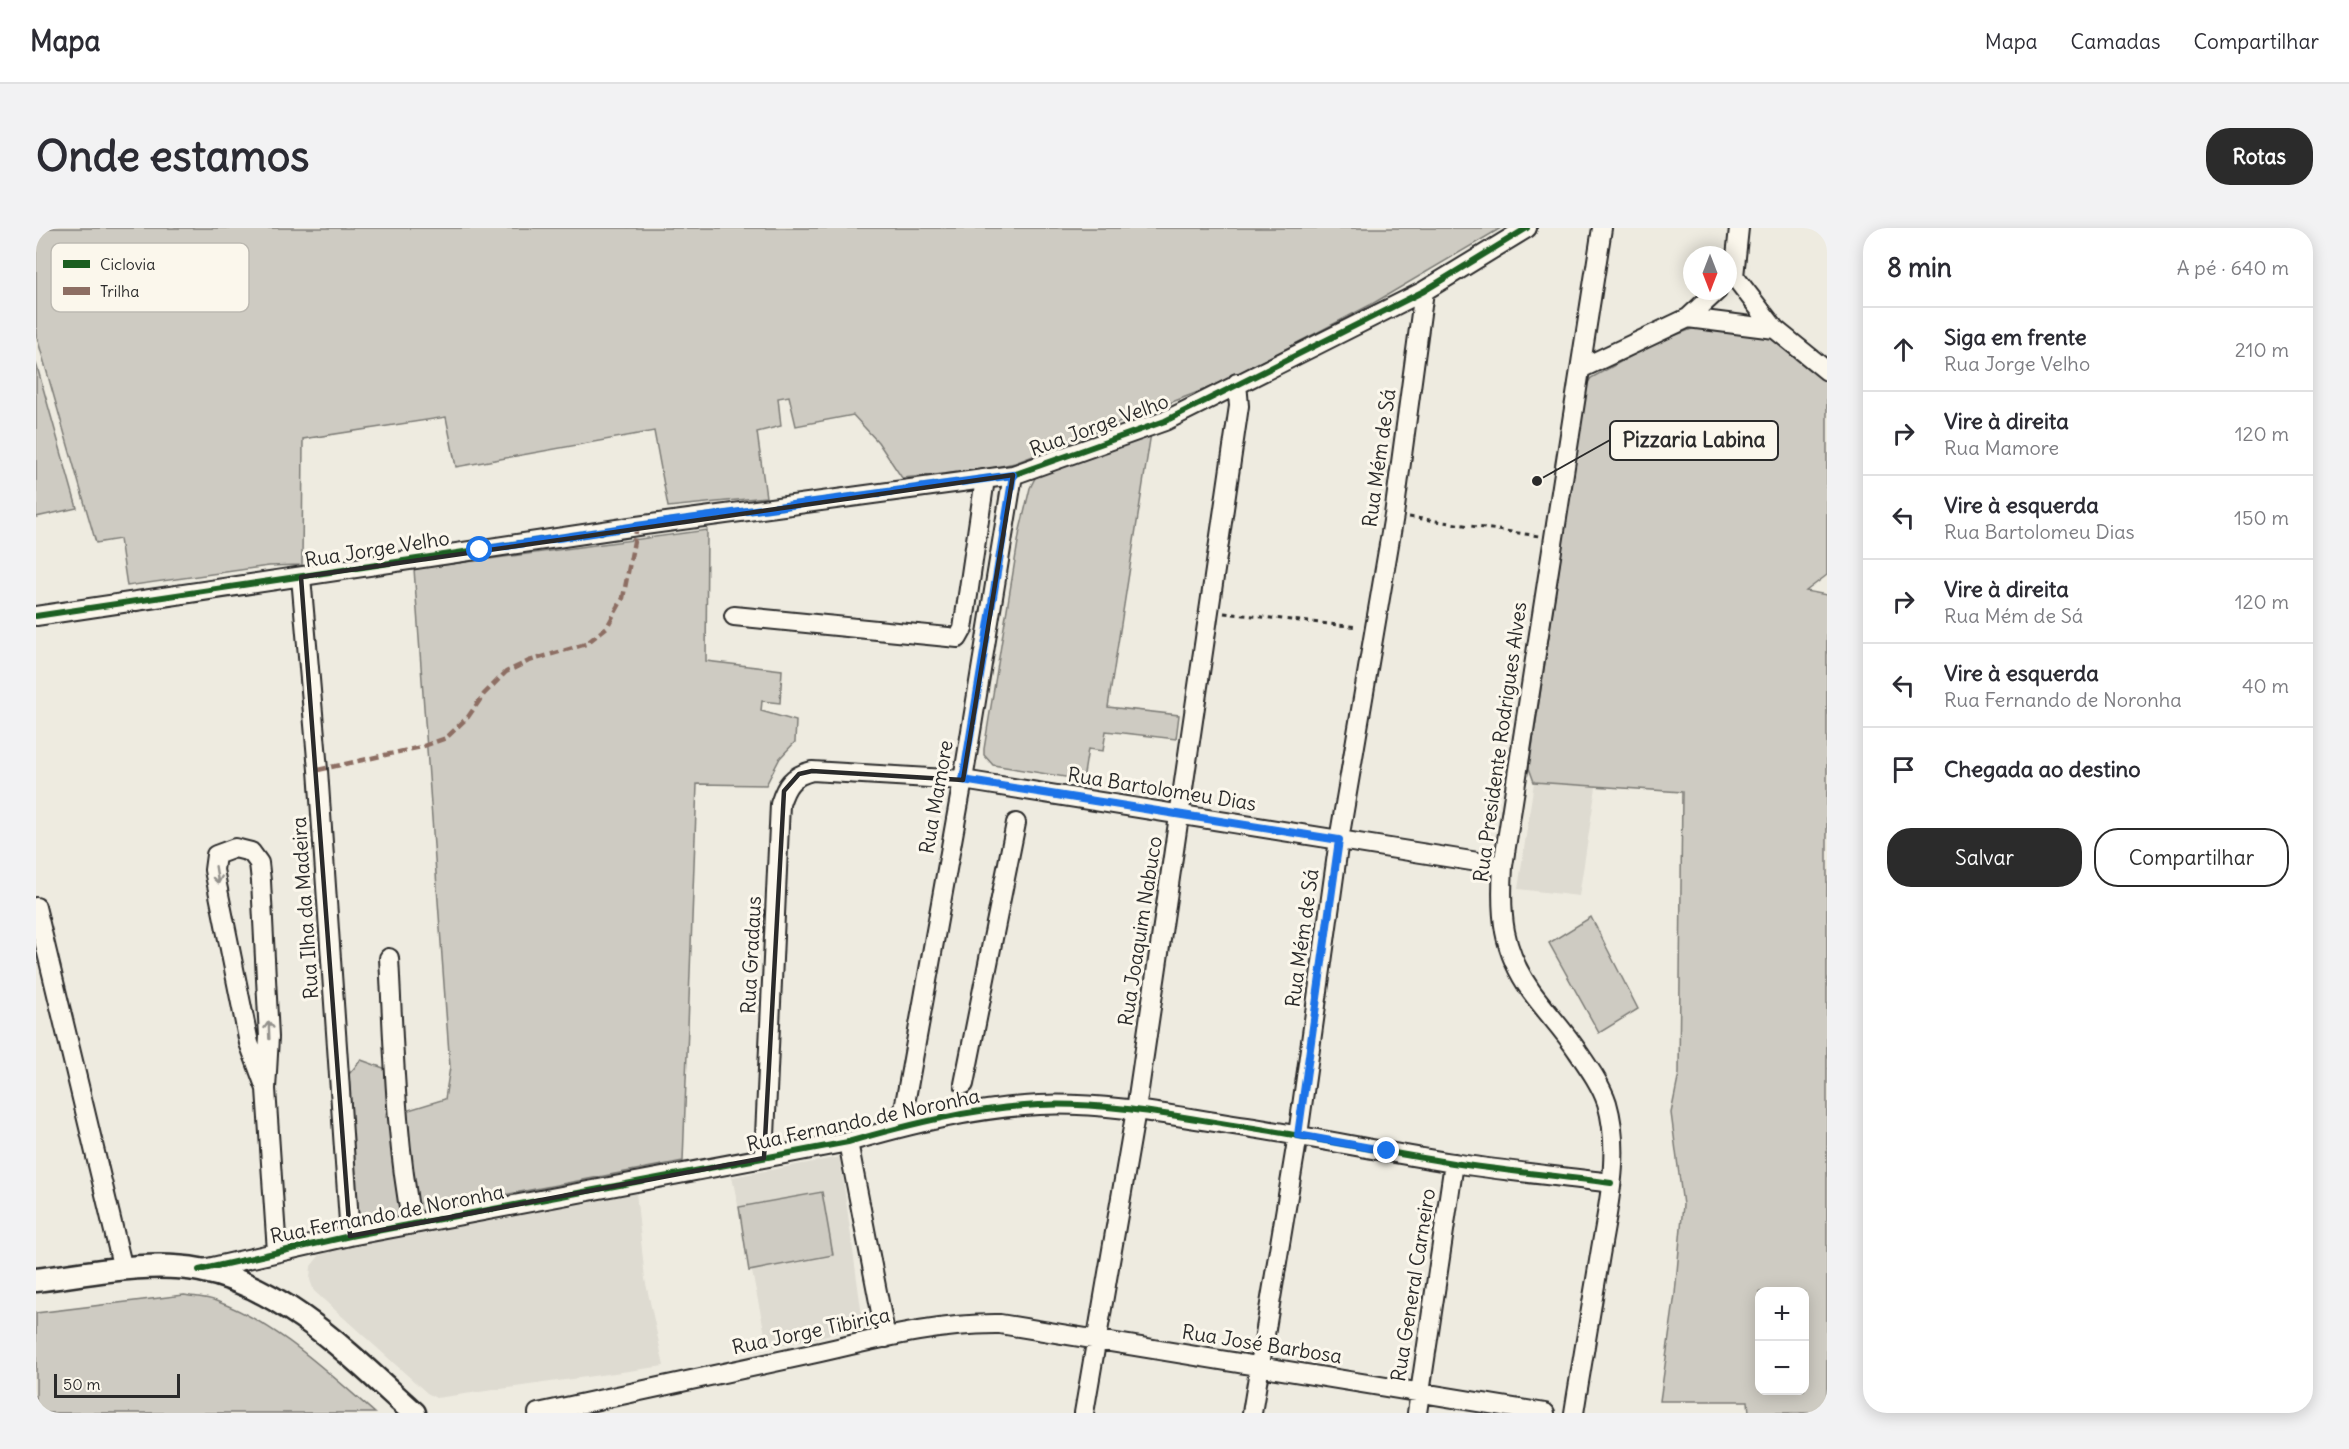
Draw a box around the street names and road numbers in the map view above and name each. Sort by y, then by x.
street label: Rua Mém de Sá [1356,387,1401,529]
street label: Rua Jorge Velho [1026,388,1172,461]
street label: Rua Jorge Velho [303,525,451,572]
street label: Rua Presidente Rodrigues Alves [1467,600,1532,884]
street label: Rua Mamore [913,738,958,856]
street label: Rua Bartolomeu Dias [1066,761,1258,816]
street label: Rua Ilha da Madeira [286,816,323,1000]
street label: Rua Joaquim Nabuco [1112,834,1167,1027]
street label: Rua Mém de Sá [1279,867,1324,1009]
street label: Rua Gradaus [735,895,766,1015]
street label: Rua Fernando de Noronha [744,1083,982,1156]
street label: Rua Fernando de Noronha [268,1179,506,1248]
street label: Rua General Carneiro [1385,1187,1440,1383]
street label: Rua Jorge Tibiriça [730,1302,892,1359]
street label: Rua José Barbosa [1180,1318,1344,1369]

